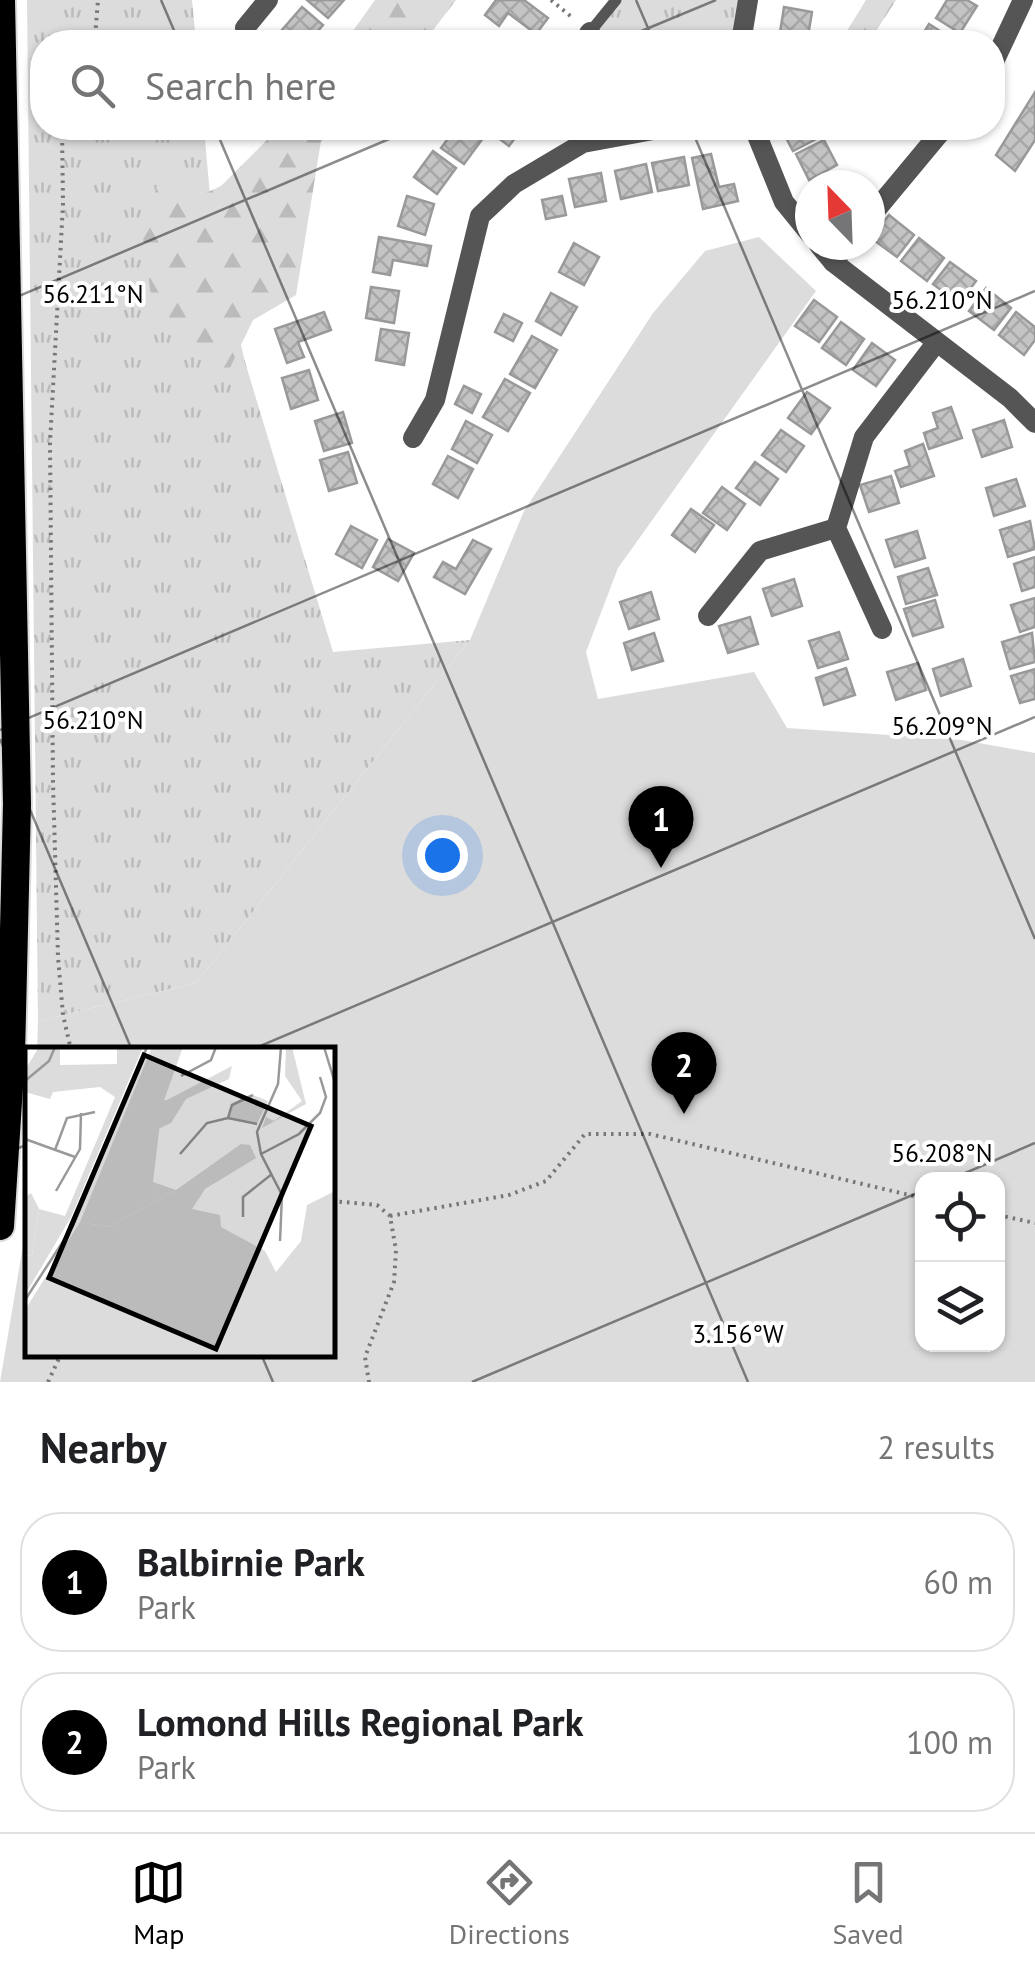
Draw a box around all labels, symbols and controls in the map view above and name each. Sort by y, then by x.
search box [30,30,1005,140]
icon: search [65,58,120,113]
text: Search here [145,61,337,110]
north arrow [795,170,885,260]
text: 56.211°N [43,278,143,310]
text: 56.210°N [892,284,992,316]
text: 56.210°N [43,704,143,736]
text: 56.209°N [892,710,992,742]
pin: 1 [628,786,694,868]
your location [417,830,468,881]
pin: 2 [652,1032,716,1114]
inset map [25,1047,335,1357]
text: 56.208°N [892,1137,992,1169]
map controls [915,1172,1005,1352]
button: locate [915,1172,1005,1262]
button: layers [915,1262,1005,1352]
text: 3.156°W [692,1318,784,1350]
text: Nearby [40,1420,167,1475]
text: 2 results [877,1426,995,1468]
text: Balbirnie Park [137,1537,365,1586]
text: 1 [65,1561,84,1603]
text: 60 m [924,1561,993,1603]
text: Park [137,1586,196,1628]
text: Lomond Hills Regional Park [137,1697,583,1746]
text: 2 [65,1721,84,1763]
text: 100 m [906,1721,993,1763]
text: Park [137,1746,196,1788]
tab: Map [131,1855,186,1952]
tab: Directions [449,1855,570,1952]
tab: Saved [832,1855,904,1952]

